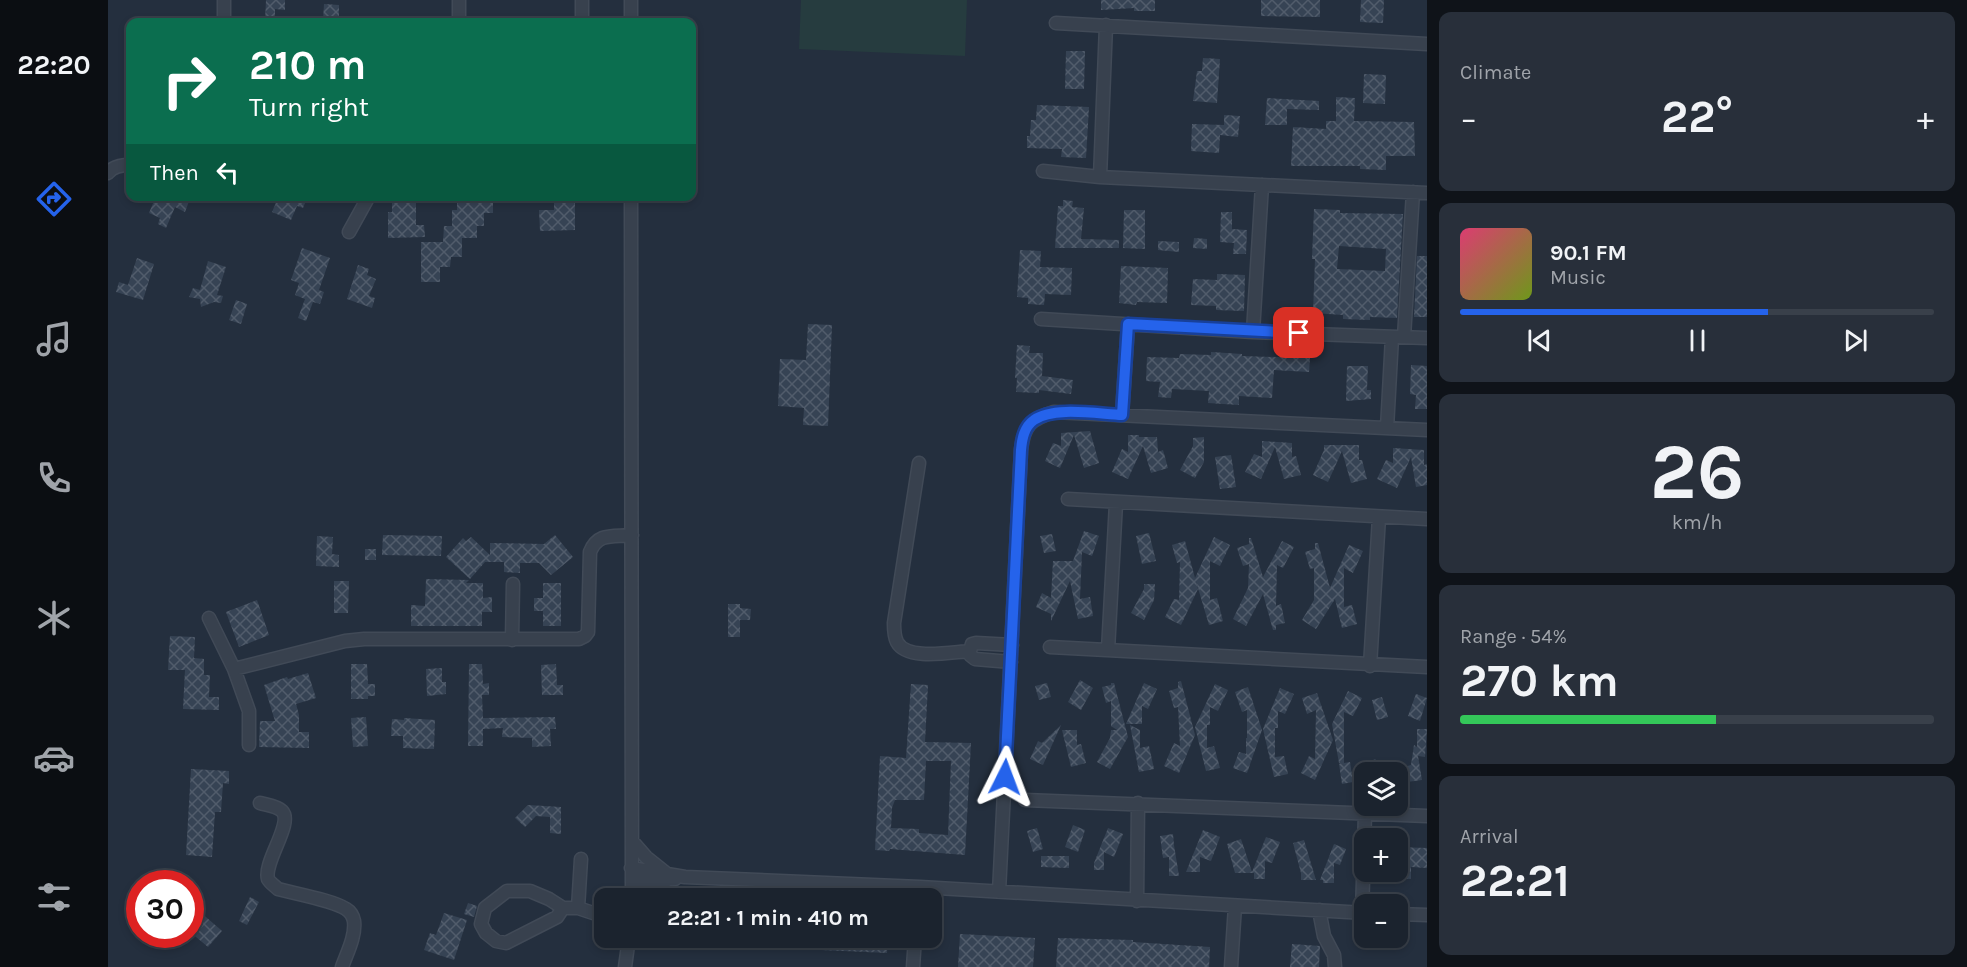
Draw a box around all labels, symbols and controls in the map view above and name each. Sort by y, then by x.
text: 210 m [249,40,366,90]
icon: right [150,42,228,120]
text: 22:20 [17,49,91,81]
text: Climate [1460,61,1531,84]
text: Turn right [249,91,369,123]
text: 22° [1661,91,1733,143]
text: − [1460,99,1477,137]
text: + [1917,99,1934,137]
icon: left [211,156,244,189]
text: Then [150,160,199,186]
icon: directions [33,178,75,220]
text: 90.1 FM [1550,240,1627,266]
text: Music [1550,266,1606,289]
pin [1273,307,1324,358]
icon: arrive [1282,316,1315,349]
icon: music [33,318,75,360]
icon: previous [1523,324,1556,357]
icon: pause [1681,324,1714,357]
icon: next [1839,324,1872,357]
text: 26 [1650,426,1744,518]
icon: phone [33,457,75,499]
text: km/h [1672,511,1722,534]
icon: climate [33,597,75,639]
text: Range · 54% [1460,625,1567,648]
text: 270 km [1460,655,1619,707]
icon: car [33,737,75,779]
position arrow [973,745,1037,809]
map controls [1354,762,1408,948]
button: layers [1354,762,1408,816]
text: Arrival [1460,825,1519,848]
button: + [1354,828,1408,882]
text: 22:21 [1460,855,1570,907]
speed limit sign: 30 [126,870,204,948]
icon: filters [33,876,75,918]
button: − [1354,894,1408,948]
text: 22:21 · 1 min · 410 m [667,905,869,931]

